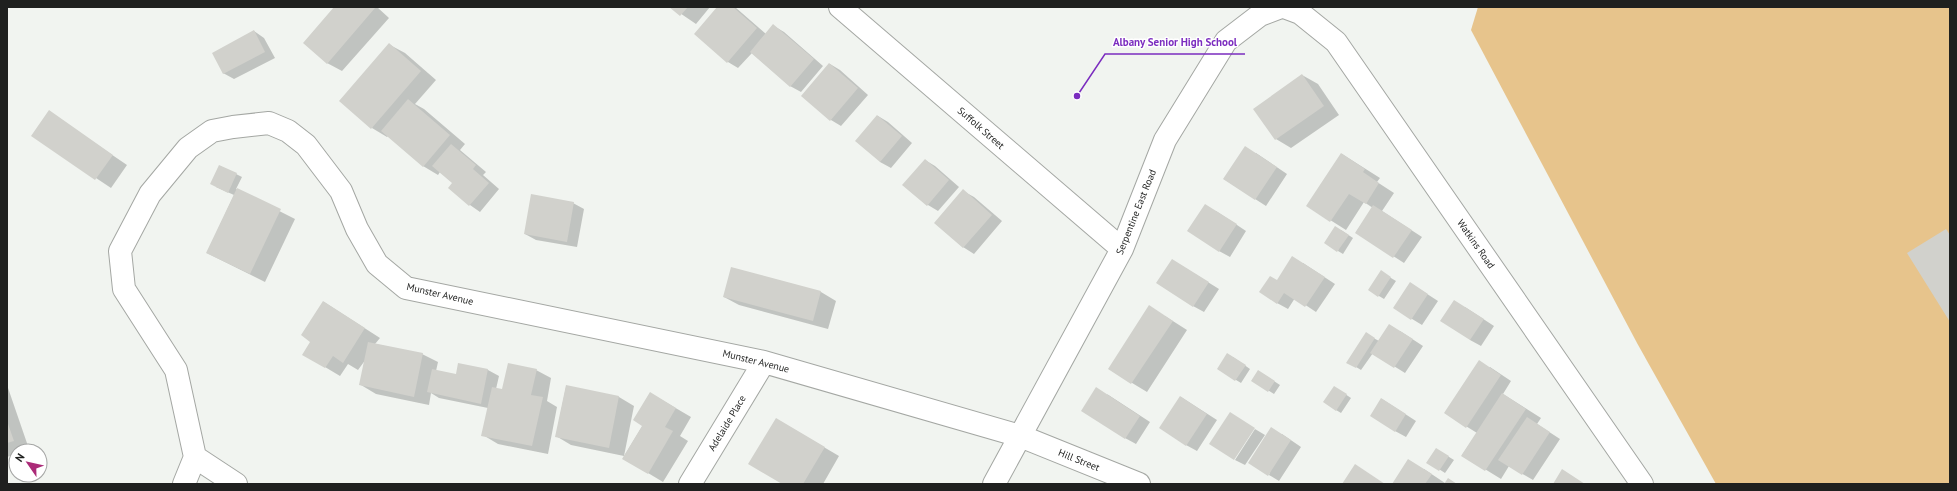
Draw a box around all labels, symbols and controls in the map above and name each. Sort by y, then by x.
callout: Albany Senior High School [1105,31,1245,54]
text: Albany Senior High School [1113,35,1238,49]
street label: Suffolk Street [955,104,1008,152]
street label: Serpentine East Road [1113,167,1159,257]
street label: Watkins Road [1454,217,1498,271]
street label: Munster Avenue [405,280,475,308]
street label: Munster Avenue [721,346,791,376]
street label: Adelaide Place [705,393,749,453]
north arrow [8,443,48,483]
street label: Hill Street [1056,446,1102,474]
text: N [12,450,28,464]

